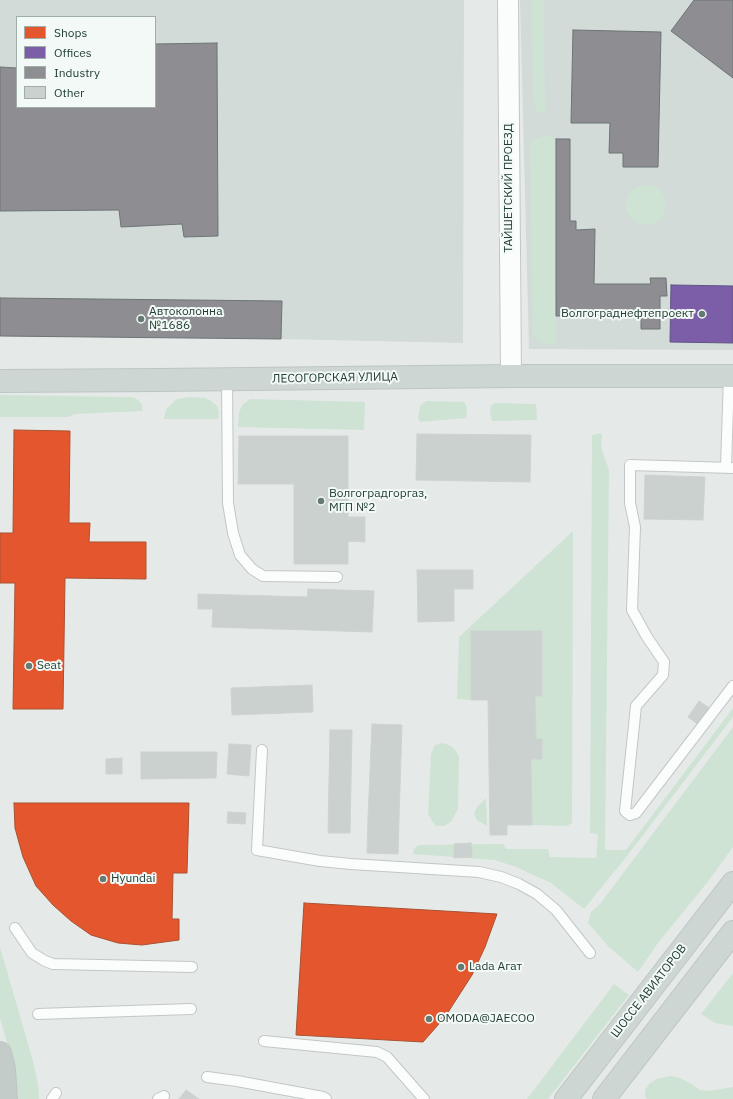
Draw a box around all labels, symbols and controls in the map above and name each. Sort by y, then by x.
legend [16,16,156,108]
text: Shops [54,25,87,40]
text: Offices [54,45,92,60]
text: Industry [54,65,100,80]
text: Other [54,85,85,100]
street label: ТАЙШЕТСКИЙ ПРОЕЗД [502,123,516,253]
place label: Автоколонна №1686 [149,305,223,333]
place label: Волгограднефтепроект [561,307,694,321]
marker: Волгограднефтепроект [697,309,707,319]
marker: Автоколонна №1686 [136,314,146,324]
street label: ЛЕСОГОРСКАЯ УЛИЦА [272,370,398,386]
place label: Волгоградгоргаз, МГП №2 [329,487,427,515]
marker: Волгоградгоргаз, МГП №2 [316,496,326,506]
place label: Seat [37,659,61,673]
marker: Seat [24,661,34,671]
place label: Hyundai [111,872,155,886]
marker: Hyundai [98,874,108,884]
street label: ШОССЕ АВИАТОРОВ [608,942,690,1040]
place label: Lada Агат [469,960,522,974]
marker: Lada Агат [456,962,466,972]
place label: OMODA@JAECOO [437,1012,535,1026]
marker: OMODA@JAECOO [424,1014,434,1024]

